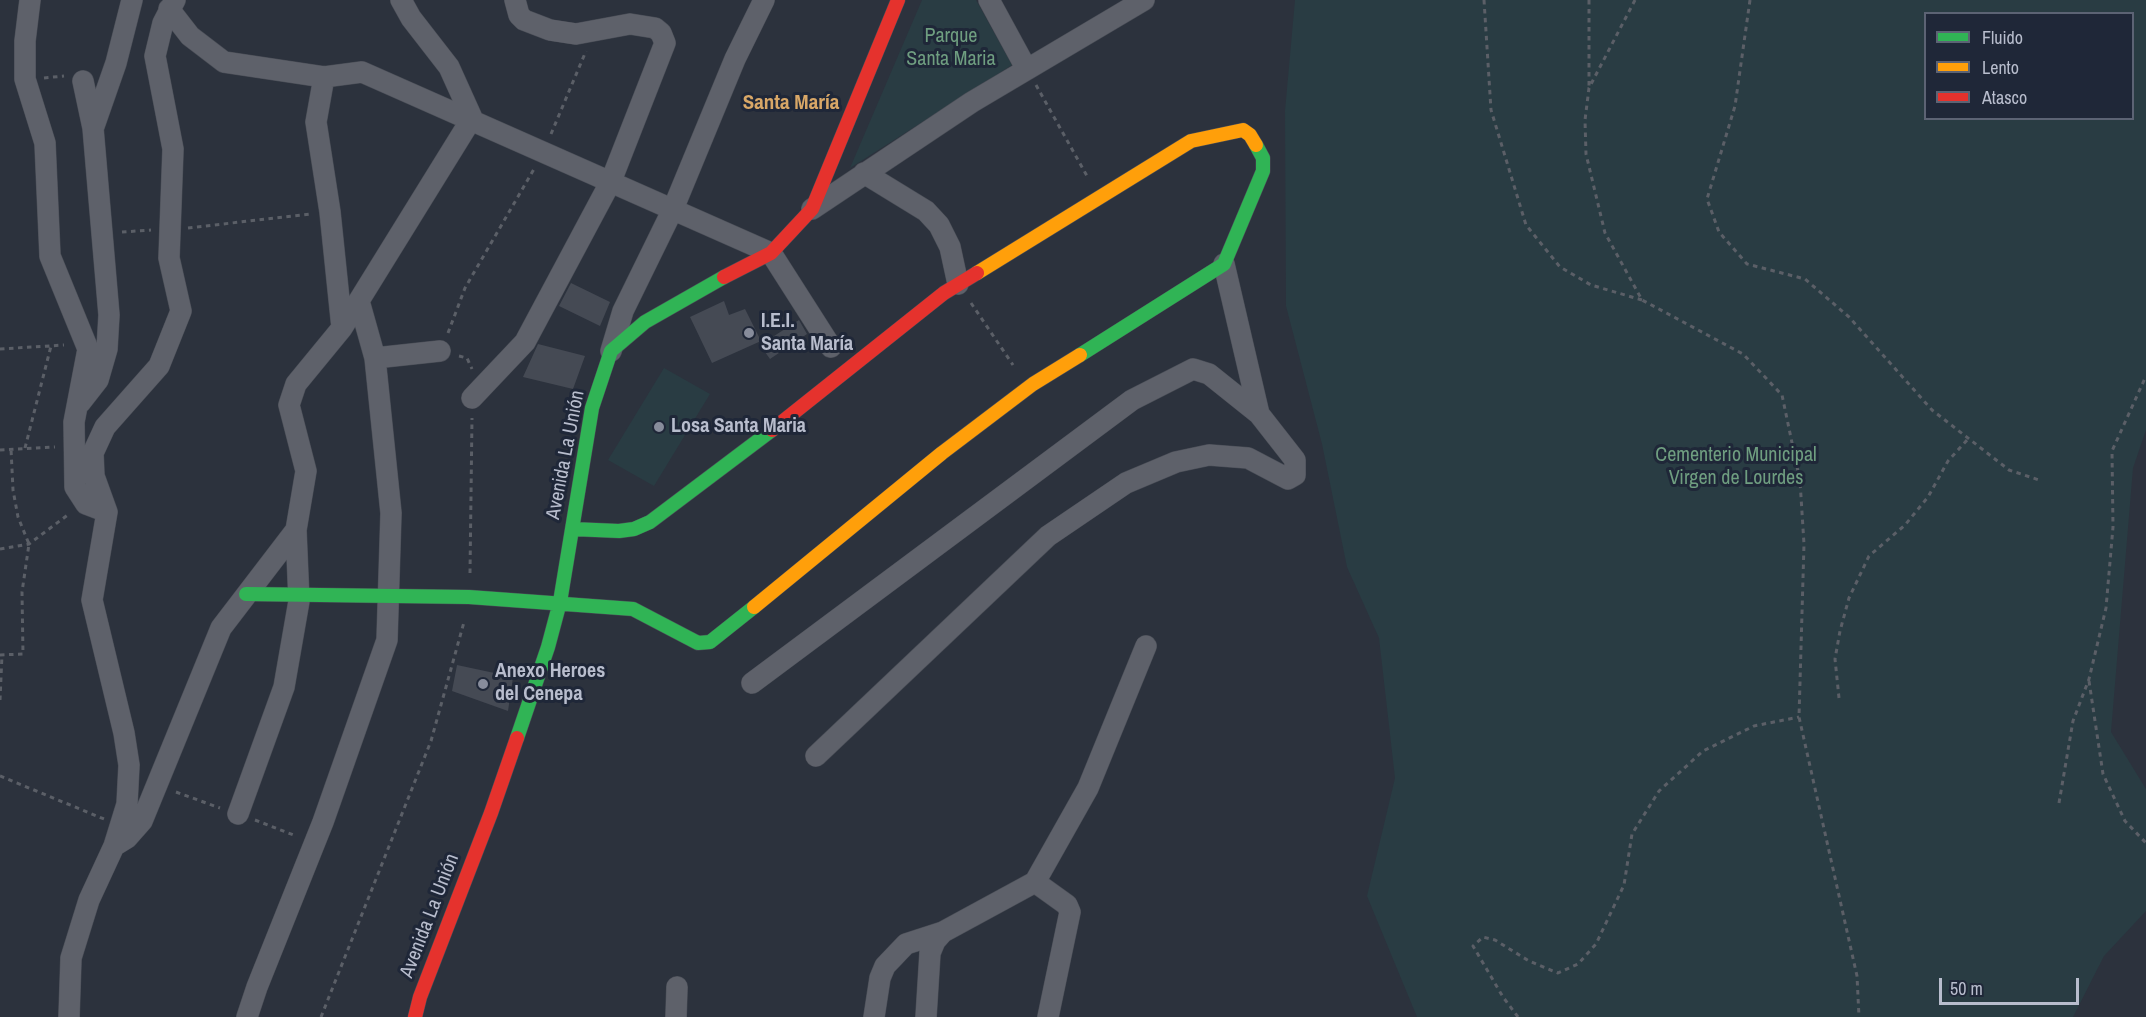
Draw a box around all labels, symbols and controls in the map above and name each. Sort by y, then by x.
legend [1924,12,2134,120]
park label: Parque Santa Maria [906,25,996,72]
text: Fluido [1982,25,2023,50]
text: Lento [1982,55,2019,80]
text: Atasco [1982,85,2027,110]
district label: Santa María [743,90,839,116]
place label: I.E.I. Santa María [761,310,853,357]
marker: I.E.I. Santa María [742,326,756,340]
street label: Avenida La Unión [542,388,590,522]
place label: Losa Santa Maria [671,415,806,439]
marker: Losa Santa Maria [652,420,666,434]
park label: Cementerio Municipal Virgen de Lourdes [1655,444,1817,491]
place label: Anexo Heroes del Cenepa [495,660,605,707]
marker: Anexo Heroes del Cenepa [476,677,490,691]
street label: Avenida La Unión [395,851,465,981]
scale bar [1942,966,2082,1004]
text: 50 m [1950,976,1983,1001]

